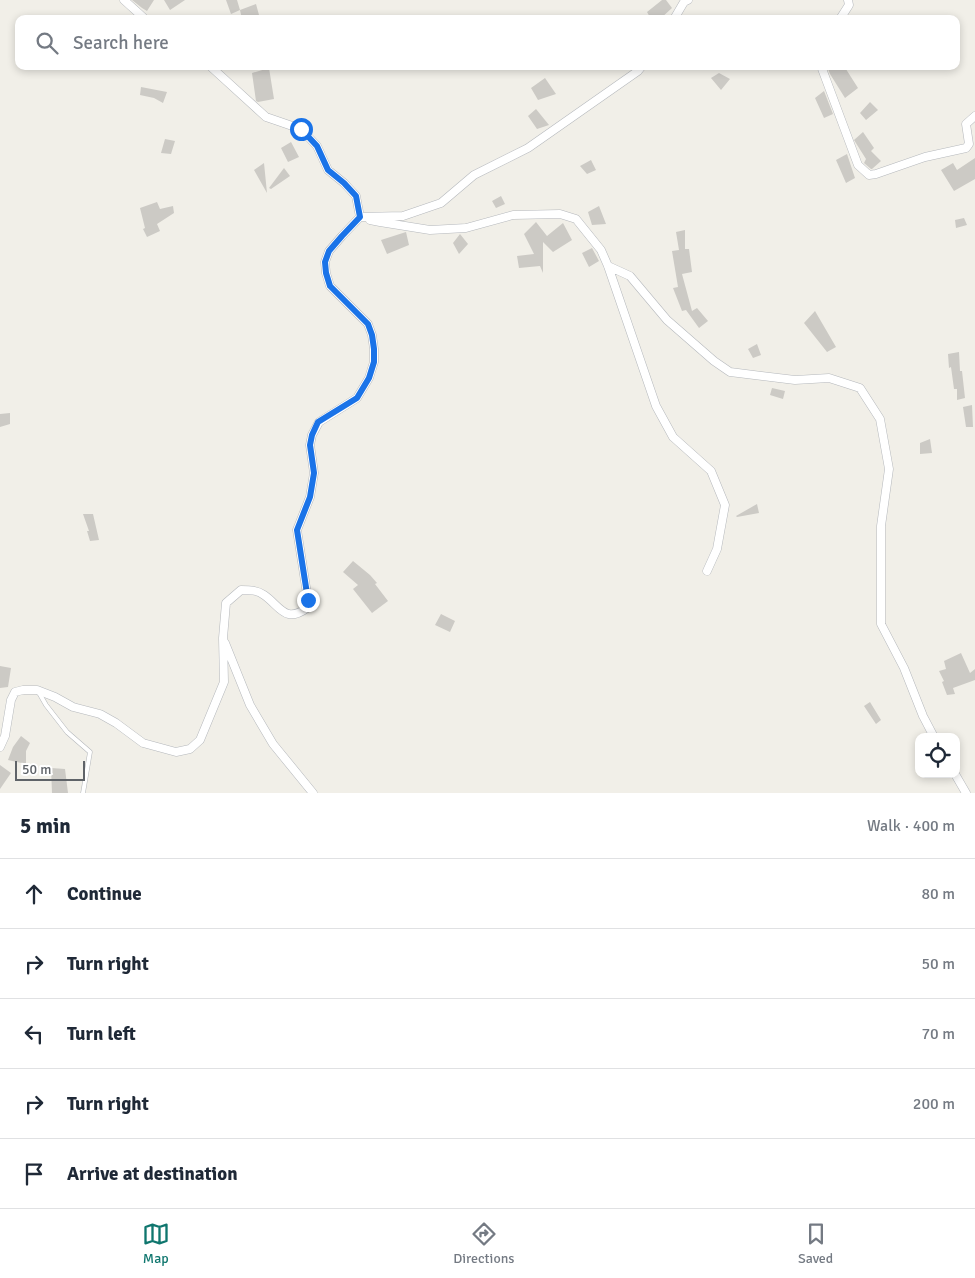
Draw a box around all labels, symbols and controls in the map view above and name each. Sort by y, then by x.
search box [15,15,960,70]
icon: search [33,29,61,57]
text: Search here [73,31,169,55]
route start [290,118,313,141]
route end [297,589,320,612]
map controls [915,733,960,778]
button: locate [915,733,960,778]
scale bar [15,758,85,781]
text: 50 m [22,761,51,778]
text: 5 min [20,813,71,839]
text: Walk · 400 m [867,816,955,836]
icon: ahead [20,880,48,908]
text: Continue [67,882,142,906]
text: 80 m [921,884,955,904]
icon: right [20,950,48,978]
text: Turn right [67,952,149,976]
text: 50 m [921,954,955,974]
icon: left [20,1020,48,1048]
text: Turn left [67,1022,136,1046]
text: 70 m [921,1024,955,1044]
icon: right [20,1090,48,1118]
text: Turn right [67,1092,149,1116]
text: 200 m [913,1094,955,1114]
icon: arrive [20,1160,48,1188]
text: Arrive at destination [67,1162,238,1186]
tab: Map [142,1220,170,1267]
tab: Directions [453,1220,514,1267]
tab: Saved [798,1220,833,1267]

